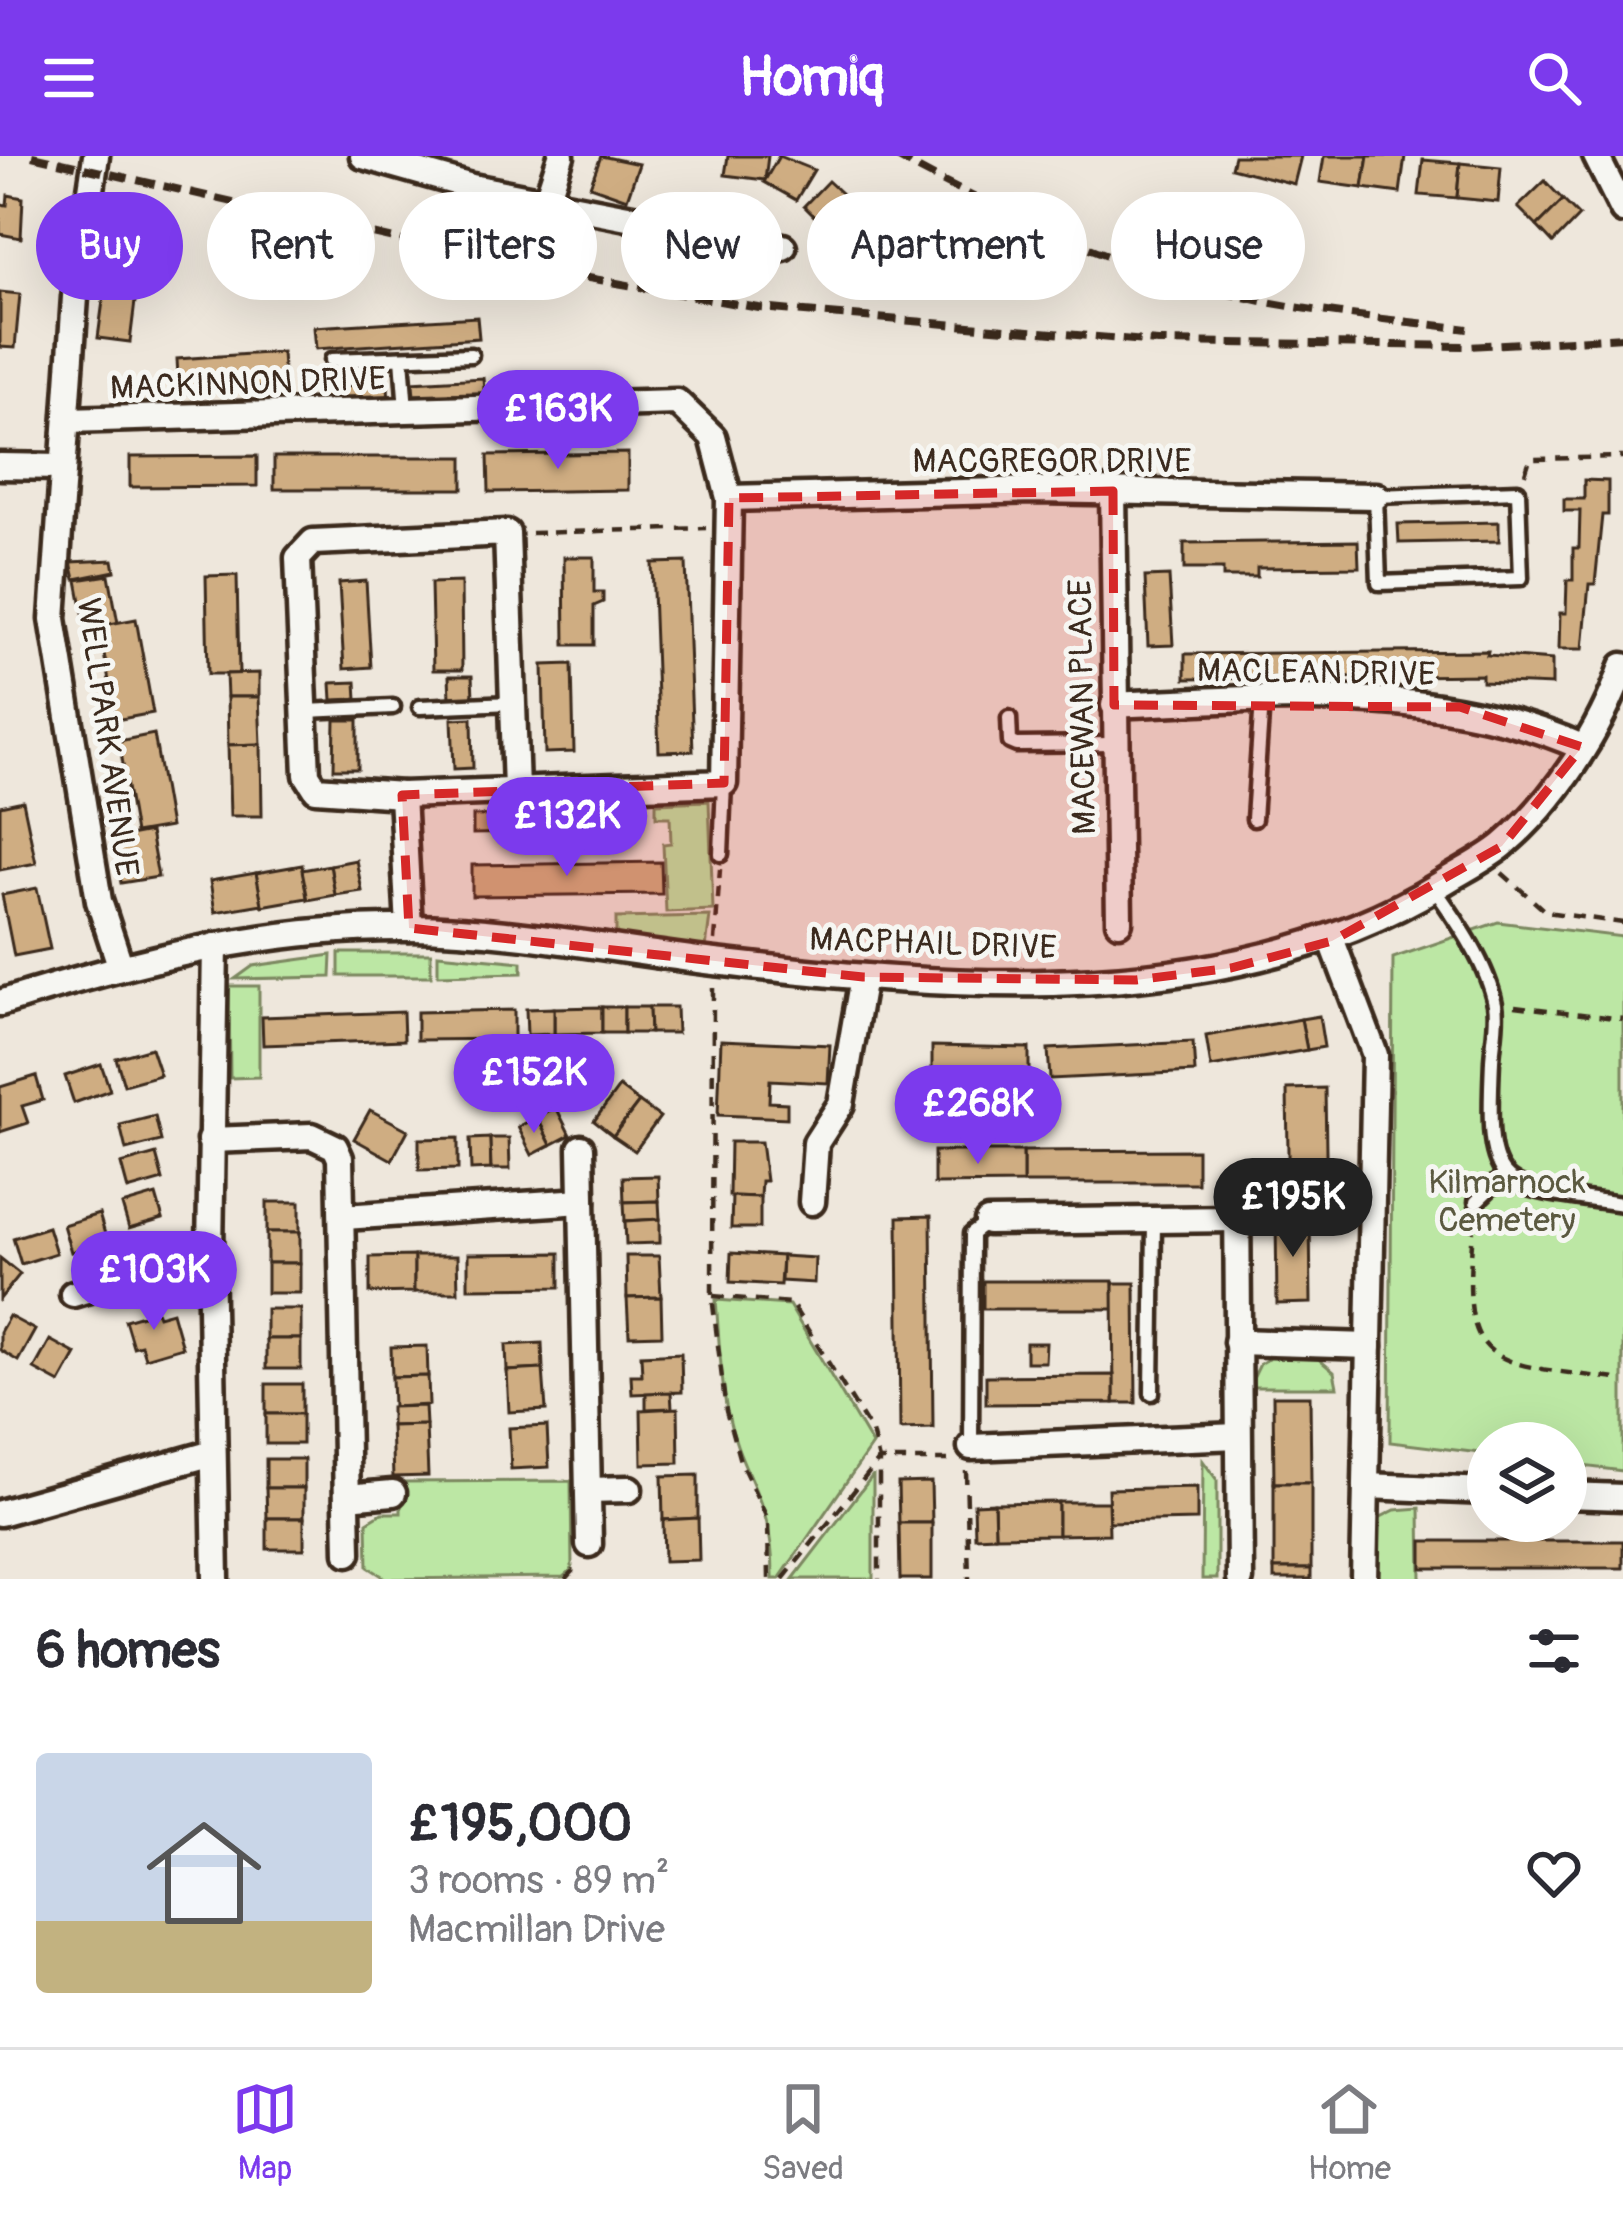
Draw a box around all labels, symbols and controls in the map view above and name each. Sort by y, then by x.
text: Homiq [739,44,884,112]
icon: menu [36,45,102,111]
icon: search [1521,45,1587,111]
chip: Buy [36,192,183,300]
chip: Rent [207,192,375,300]
chip: Filters [399,192,597,300]
chip: New [621,192,783,300]
chip: Apartment [807,192,1087,300]
chip: House [1111,192,1305,300]
street label: MACKINNON DRIVE [110,358,387,409]
pin: £163K [474,370,642,472]
text: £163K [504,384,612,433]
street label: MACGREGOR DRIVE [913,441,1191,482]
street label: MACEWAN PLACE [1060,579,1105,835]
street label: WELLPARK AVENUE [68,595,147,879]
street label: MACLEAN DRIVE [1197,650,1435,695]
pin: £132K [483,777,651,879]
text: £132K [513,791,621,840]
street label: MACPHAIL DRIVE [809,919,1057,968]
pin: £152K [450,1034,618,1136]
text: £152K [481,1048,587,1097]
pin: £268K [894,1065,1062,1167]
text: £268K [922,1079,1034,1128]
pin: £195K [1209,1158,1377,1260]
park label: Kilmarnock Cemetery [1428,1162,1586,1241]
text: £195K [1240,1172,1346,1221]
pin: £103K [70,1231,238,1333]
text: £103K [98,1245,210,1294]
map controls [1467,1422,1587,1542]
button: layers [1467,1422,1587,1542]
icon: filters [1521,1618,1587,1684]
text: 6 homes [36,1619,220,1683]
text: £195,000 [408,1792,632,1856]
icon: home [132,1801,276,1945]
icon: heart [1521,1840,1587,1906]
text: 3 rooms · 89 m² [408,1856,669,1905]
text: Macmillan Drive [408,1905,665,1954]
tab: Map [232,2076,298,2189]
tab: Saved [762,2076,844,2189]
tab: Home [1308,2076,1391,2189]

